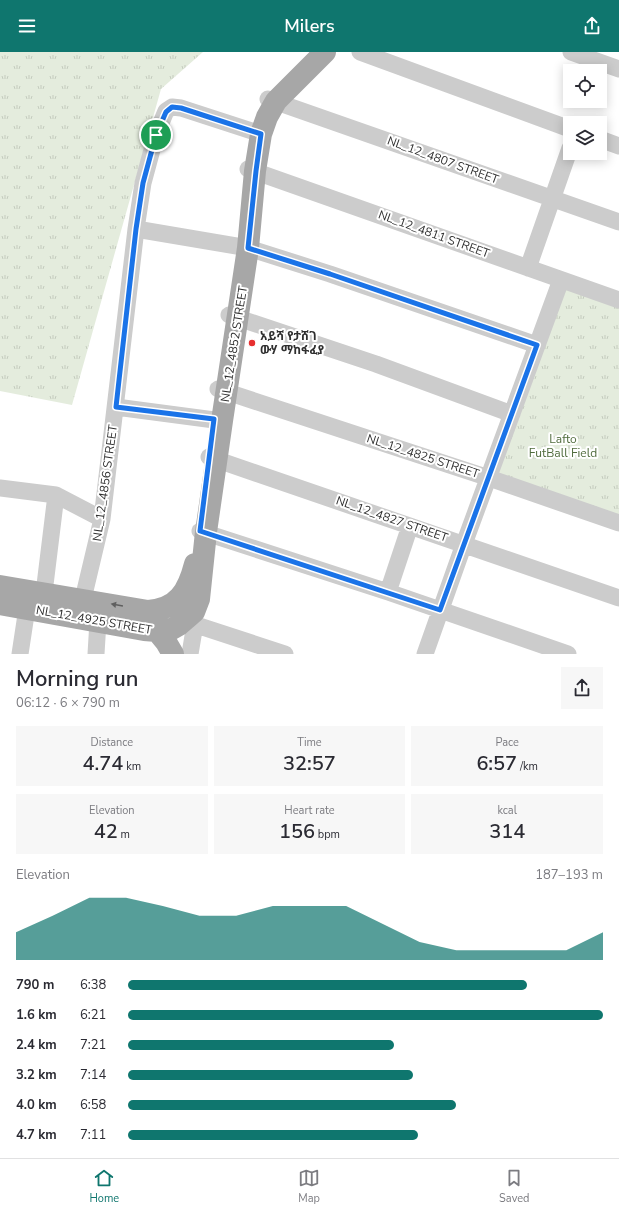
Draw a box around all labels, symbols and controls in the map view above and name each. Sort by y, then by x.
text: Milers [284,14,335,38]
icon: menu [16,15,38,37]
icon: share [581,15,603,37]
map controls [563,64,607,160]
button: locate [563,64,607,108]
button: layers [563,116,607,160]
pin [139,118,173,152]
icon: arrive [145,124,167,146]
street label: NL_12_4807 STREET [385,132,502,188]
street label: NL_12_4811 STREET [376,206,493,262]
street label: NL_12_4852 STREET [217,284,251,403]
place label: አይሻ የታሸገ ውሃ ማከፋፈያ [260,328,324,358]
marker: አይሻ የታሸገ ውሃ ማከፋፈያ [247,338,257,348]
street label: NL_12_4856 STREET [89,423,121,542]
street label: NL_12_4825 STREET [365,430,482,482]
park label: Lafto FutBall Field [529,431,597,461]
street label: NL_12_4827 STREET [334,492,451,546]
street label: NL_12_4925 STREET [35,602,154,638]
one-way arrow [111,602,123,608]
text: Morning run [16,664,139,694]
button: share [561,667,603,709]
text: 06:12 · 6 × 790 m [16,694,120,712]
text: Distance [90,735,133,750]
text: Time [297,735,322,750]
text: Pace [495,735,519,750]
text: 4.74 [83,750,123,777]
text: 32:57 [283,750,336,777]
text: 6:57 [476,750,517,777]
text: km [123,759,141,774]
text: /km [517,759,538,774]
text: Elevation [89,803,135,818]
text: Heart rate [284,803,335,818]
text: kcal [497,803,517,818]
text: 42 [94,818,118,845]
text: 156 [279,818,315,845]
text: 314 [489,818,525,845]
text: m [118,827,130,842]
text: bpm [315,827,340,842]
text: Elevation [16,866,70,884]
text: 187–193 m [535,866,603,884]
text: 790 m [16,976,54,994]
text: 6:38 [80,976,106,994]
text: 1.6 km [16,1006,57,1024]
text: 6:21 [80,1006,106,1024]
text: 2.4 km [16,1036,57,1054]
text: 7:21 [80,1036,106,1054]
text: 3.2 km [16,1066,57,1084]
text: 7:14 [80,1066,106,1084]
text: 4.0 km [16,1096,57,1114]
text: 6:58 [80,1096,106,1114]
text: 4.7 km [16,1126,57,1144]
text: 7:11 [80,1126,106,1144]
tab: Home [89,1167,119,1206]
tab: Map [298,1167,320,1206]
tab: Saved [499,1167,530,1206]

